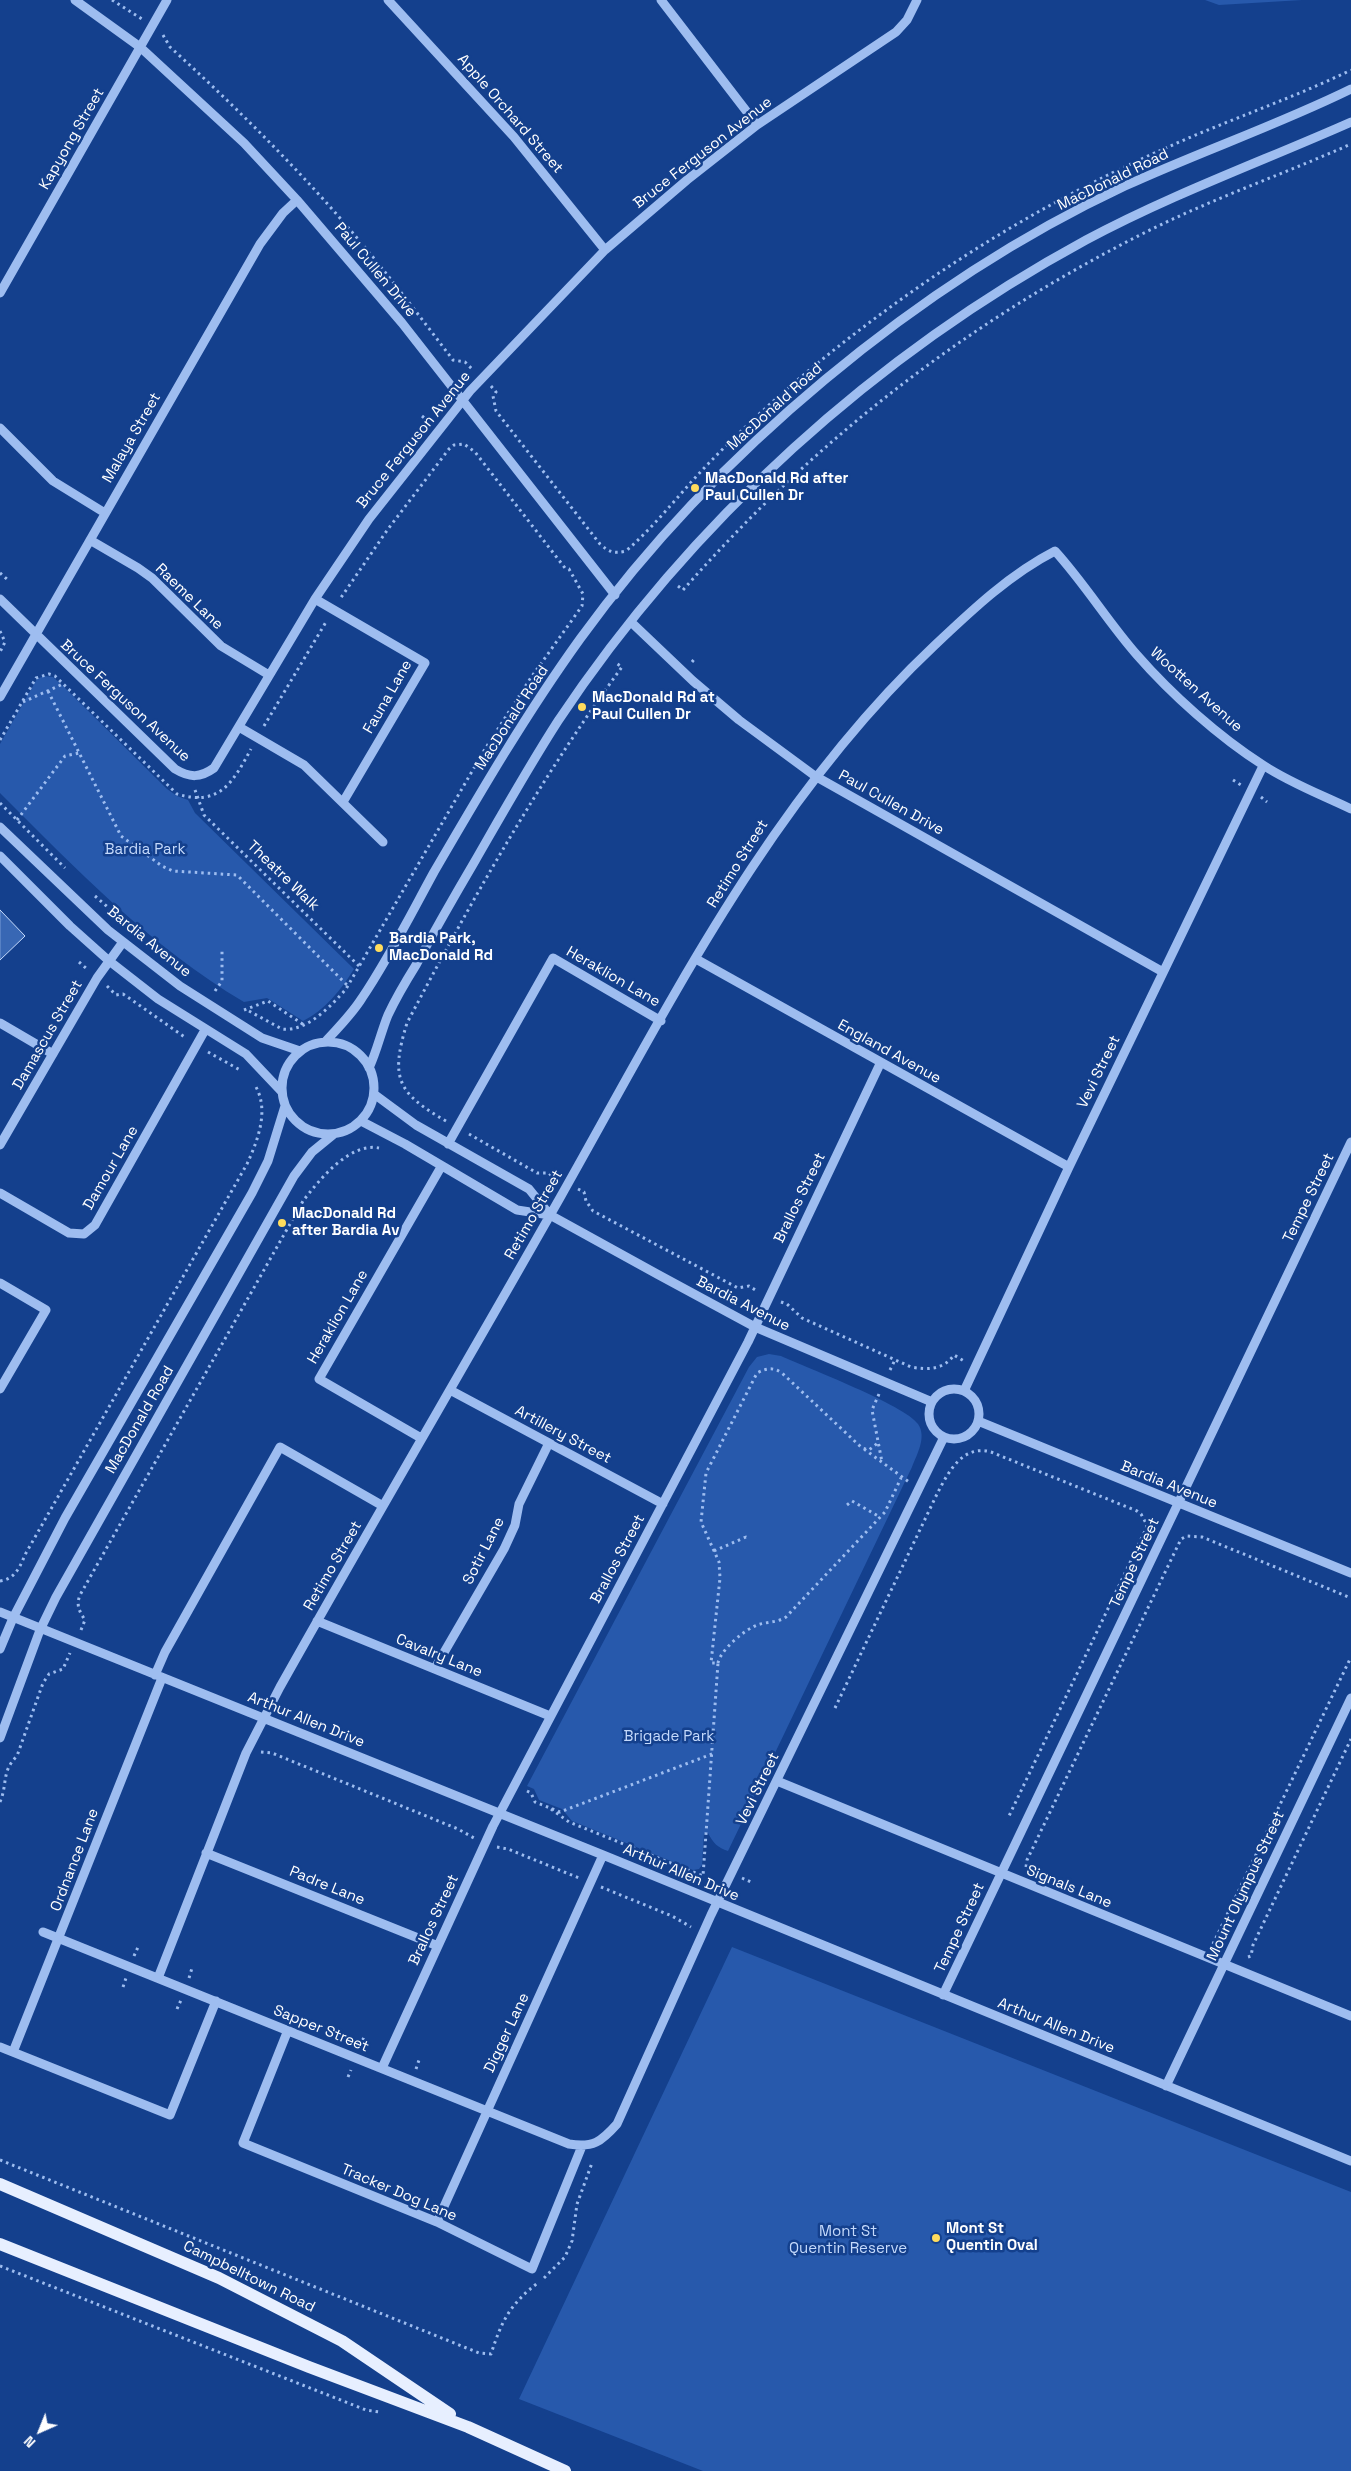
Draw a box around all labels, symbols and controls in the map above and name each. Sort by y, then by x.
street label: Apple Orchard Street [453,51,567,177]
street label: Kapyong Street [36,85,108,193]
street label: Bruce Ferguson Avenue [630,93,776,213]
street label: MacDonald Road [1054,145,1172,215]
street label: Paul Cullen Drive [330,219,420,321]
street label: MacDonald Road [724,360,826,454]
street label: Bruce Ferguson Avenue [353,368,475,512]
street label: Malaya Street [99,390,165,486]
place label: MacDonald Rd after Paul Cullen Dr [705,470,849,505]
marker: MacDonald Rd after Paul Cullen Dr [689,482,701,494]
street label: Raeme Lane [151,560,227,634]
street label: Bruce Ferguson Avenue [56,636,194,766]
street label: Wootten Avenue [1146,644,1246,736]
street label: Fauna Lane [360,657,416,737]
street label: MacDonald Road [471,662,553,774]
place label: MacDonald Rd at Paul Cullen Dr [592,689,715,724]
marker: MacDonald Rd at Paul Cullen Dr [576,701,588,713]
street label: Paul Cullen Drive [835,767,947,839]
street label: Retimo Street [704,817,772,911]
street label: Theatre Walk [243,837,323,915]
park label: Bardia Park [105,841,185,859]
street label: Bardia Avenue [103,903,195,981]
place label: Bardia Park, MacDonald Rd [389,930,493,965]
marker: Bardia Park, MacDonald Rd [373,942,385,954]
street label: Heraklion Lane [563,943,663,1011]
street label: Damascus Street [9,977,87,1093]
street label: England Avenue [834,1016,944,1088]
street label: Vevi Street [1074,1033,1124,1111]
street label: Damour Lane [80,1123,142,1213]
street label: Brallos Street [770,1150,830,1246]
street label: Tempe Street [1280,1150,1338,1246]
street label: Retimo Street [501,1167,567,1263]
place label: MacDonald Rd after Bardia Av [292,1205,399,1240]
marker: MacDonald Rd after Bardia Av [276,1217,288,1229]
street label: Heraklion Lane [304,1267,372,1367]
street label: Bardia Avenue [693,1273,793,1335]
street label: MacDonald Road [102,1363,178,1477]
street label: Artillery Street [512,1402,614,1468]
street label: Bardia Avenue [1118,1457,1220,1513]
street label: Brallos Street [587,1511,649,1607]
street label: Sotir Lane [459,1514,509,1588]
street label: Tempe Street [1106,1515,1164,1611]
street label: Retimo Street [300,1518,366,1614]
street label: Cavalry Lane [393,1631,485,1681]
street label: Arthur Allen Drive [245,1688,367,1752]
park label: Brigade Park [624,1728,714,1746]
street label: Vevi Street [733,1750,783,1828]
street label: Ordnance Lane [47,1806,103,1914]
street label: Mount Olympus Street [1203,1808,1289,1964]
street label: Arthur Allen Drive [620,1840,742,1906]
street label: Signals Lane [1024,1862,1114,1912]
street label: Padre Lane [287,1863,367,1909]
street label: Brallos Street [405,1872,463,1968]
street label: Tempe Street [931,1880,989,1976]
street label: Digger Lane [481,1990,533,2076]
street label: Arthur Allen Drive [995,1994,1117,2058]
street label: Sapper Street [271,2002,371,2056]
street label: Tracker Dog Lane [338,2160,460,2226]
place label: Mont St Quentin Oval [946,2220,1038,2255]
park label: Mont St Quentin Reserve [789,2223,907,2258]
marker: Mont St Quentin Oval [930,2232,942,2244]
street label: Campbelltown Road [180,2237,318,2317]
north arrow [15,2406,65,2456]
text: N [20,2432,39,2452]

